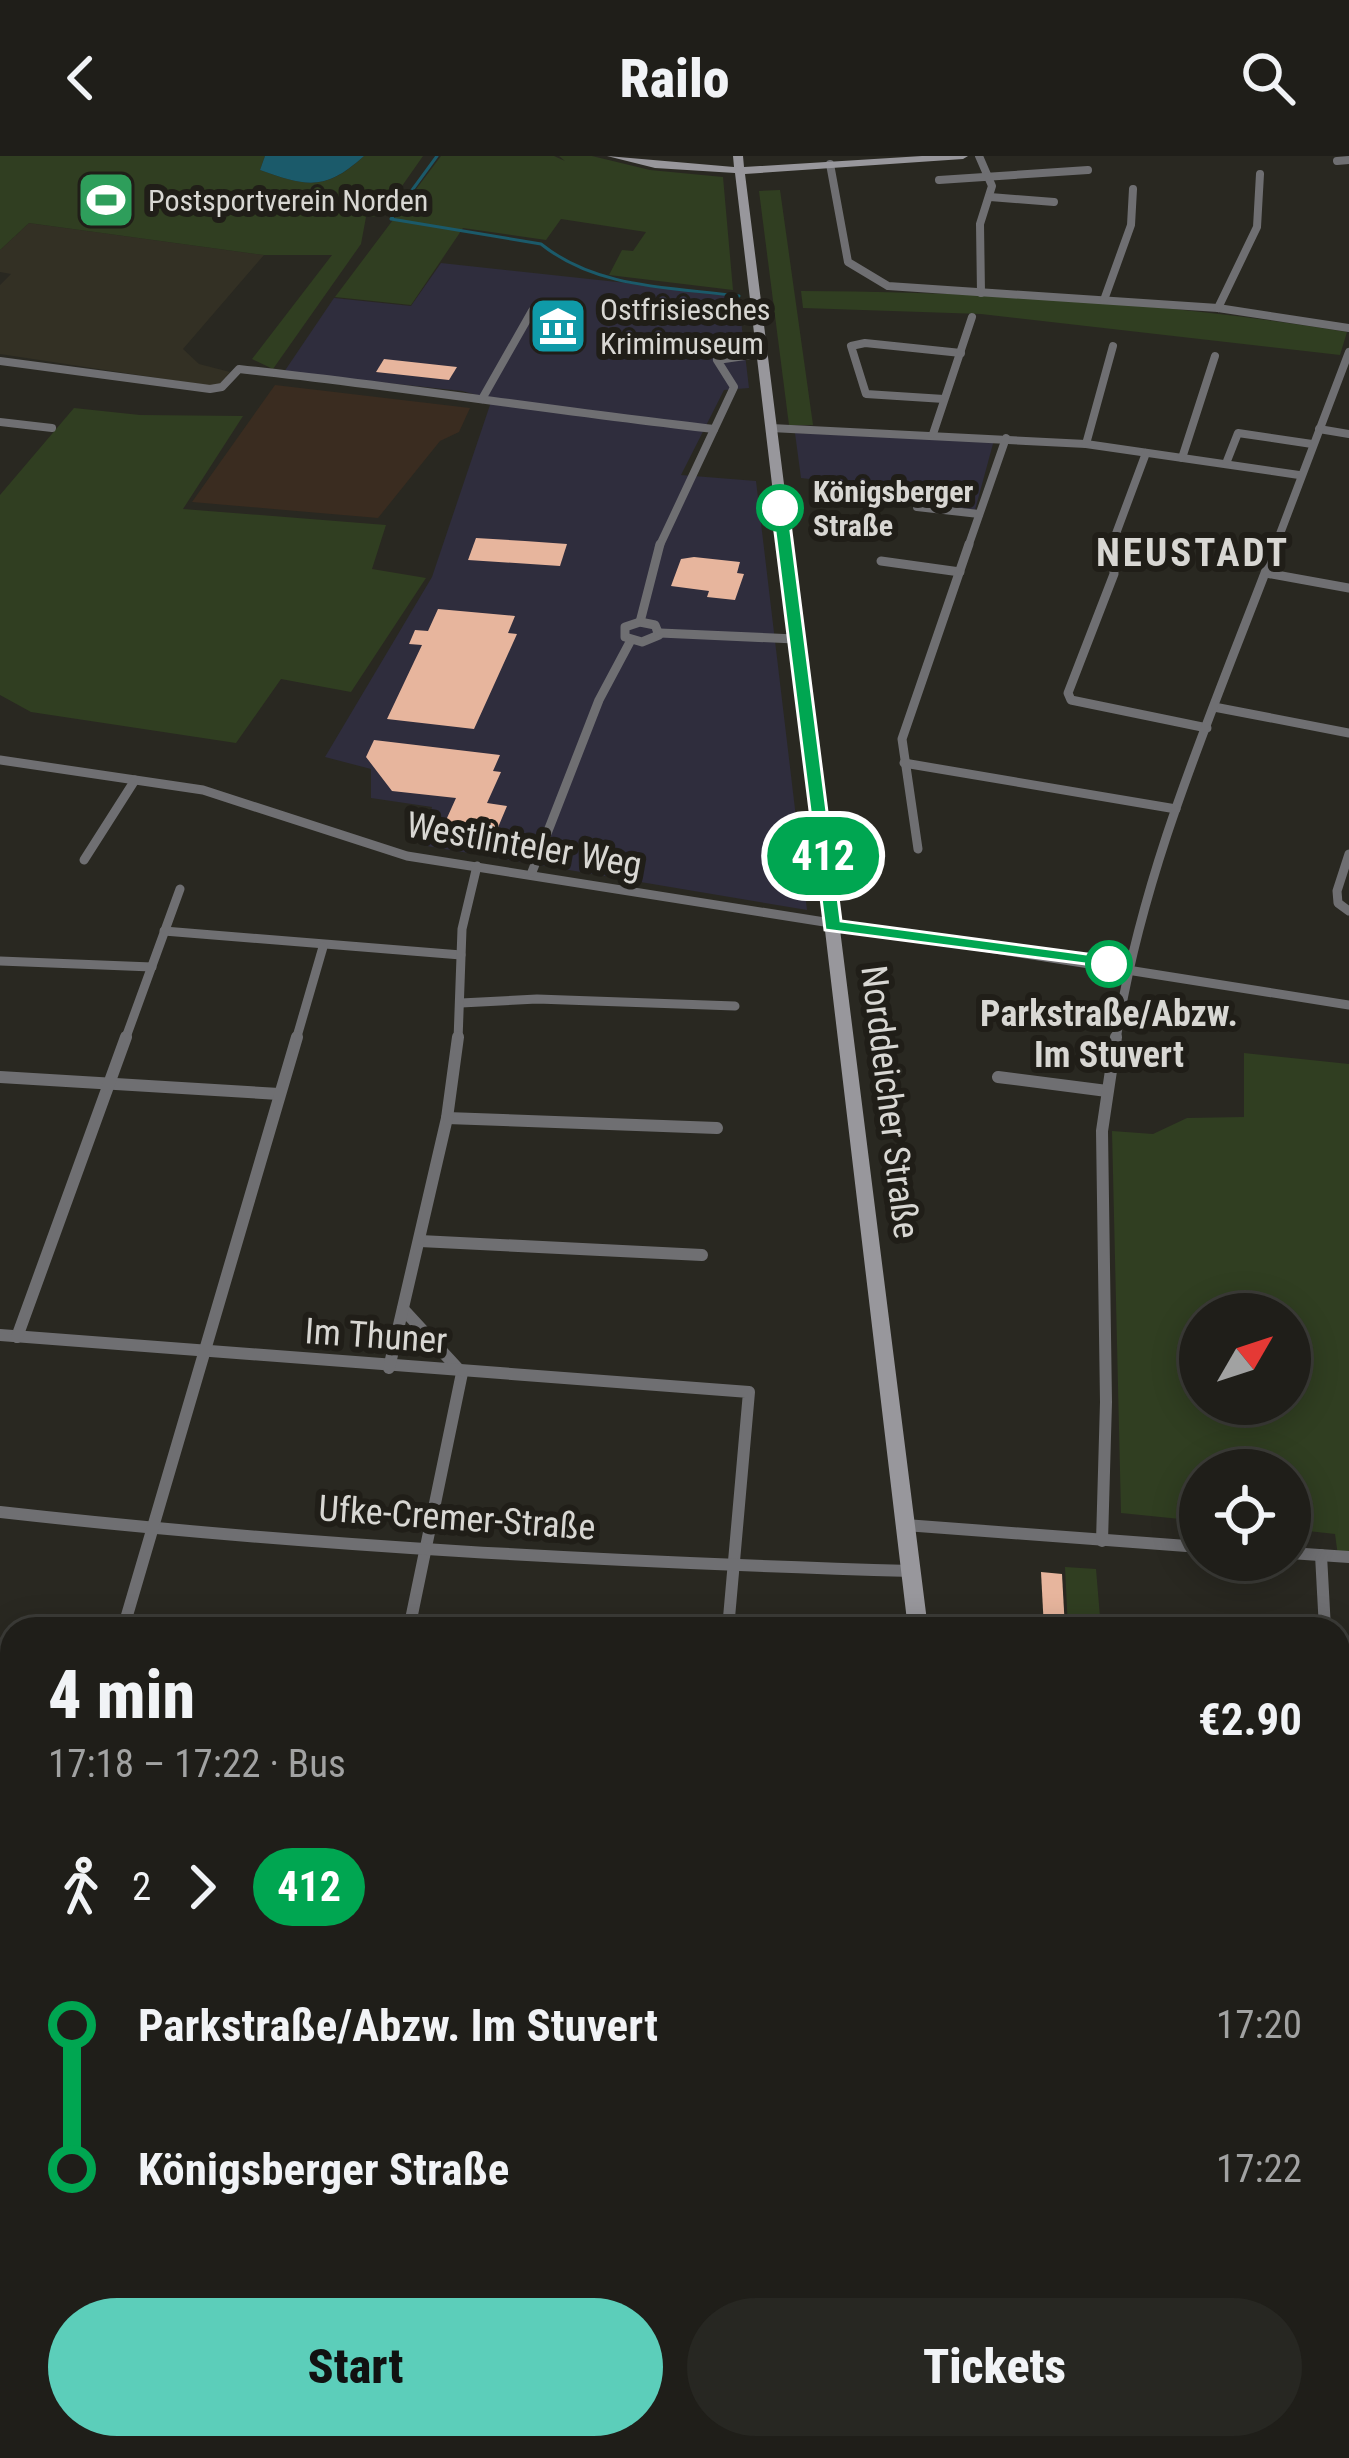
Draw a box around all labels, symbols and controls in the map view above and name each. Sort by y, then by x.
icon: back [48,45,114,111]
icon: search [1235,45,1301,111]
text: Railo [619,47,730,110]
sports icon: Postsportverein Norden [75,169,137,231]
place label: Postsportverein Norden [148,183,428,218]
place label: Ostfrisiesches Krimimuseum [600,292,771,361]
museum icon: Ostfrisiesches Krimimuseum [527,295,589,357]
place label: Königsberger Straße [813,474,973,543]
marker: Königsberger Straße [758,486,802,530]
district label: NEUSTADT [1096,530,1290,576]
street label: Westlinteler Weg [403,804,645,886]
line badge: 412 [754,817,892,895]
text: 412 [791,831,855,880]
marker: Parkstraße/Abzw. Im Stuvert [1087,942,1131,986]
street label: Norddeicher Straße [852,963,928,1241]
place label: Parkstraße/Abzw. Im Stuvert [980,993,1238,1076]
north arrow [1179,1293,1311,1425]
map controls [1179,1293,1311,1581]
street label: Im Thuner [303,1310,449,1362]
button: locate [1179,1449,1311,1581]
street label: Ufke-Cremer-Straße [317,1487,597,1549]
text: 4 min [48,1657,195,1734]
text: €2.90 [1198,1693,1302,1746]
text: 17:18 – 17:22 · Bus [48,1741,346,1787]
icon: walk [48,1854,114,1920]
icon: forward [169,1854,235,1920]
text: 412 [277,1862,341,1911]
text: 2 [132,1864,151,1910]
text: Parkstraße/Abzw. Im Stuvert [138,1999,658,2052]
text: 17:20 [1216,2002,1302,2048]
text: Königsberger Straße [138,2143,509,2196]
text: 17:22 [1216,2146,1302,2192]
button: Start [48,2298,663,2436]
button: Tickets [687,2298,1302,2436]

